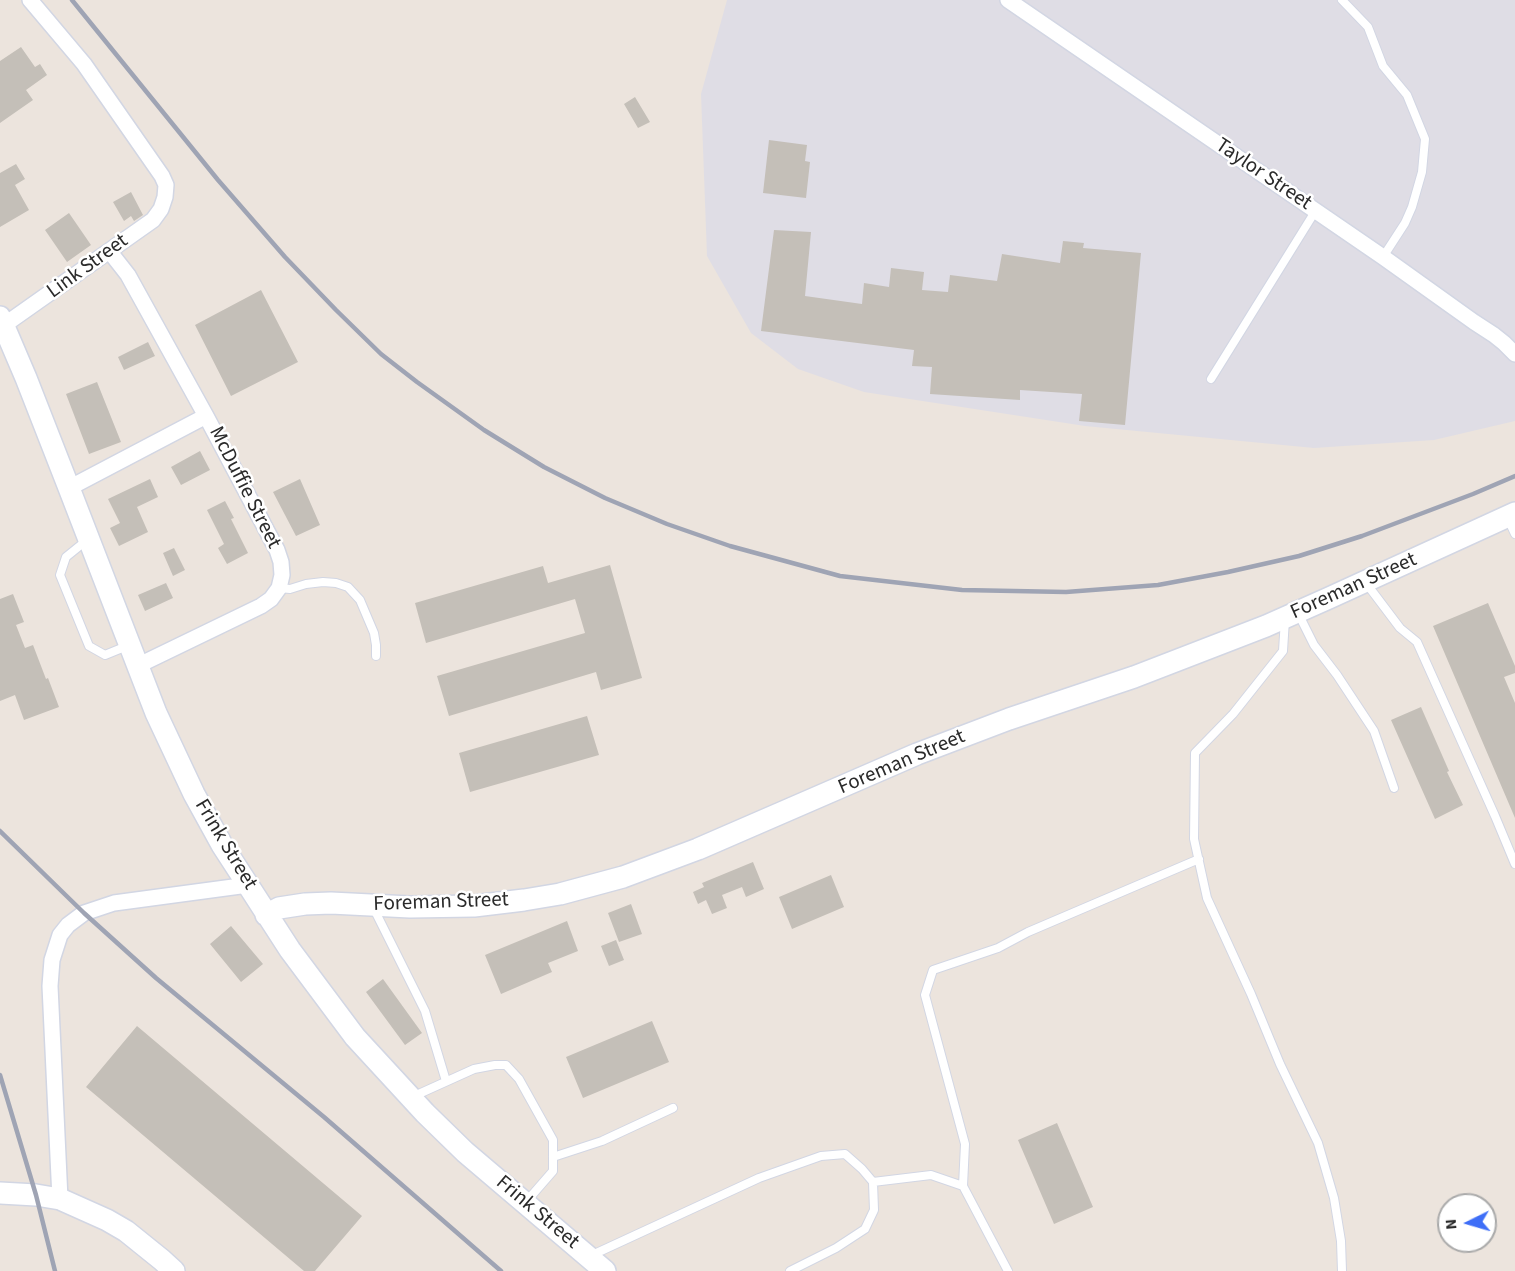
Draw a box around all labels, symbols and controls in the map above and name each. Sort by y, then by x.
street label: Taylor Street [1210,134,1316,216]
street label: Link Street [43,229,133,305]
street label: McDuffie Street [202,423,286,553]
street label: Foreman Street [1287,548,1421,626]
street label: Foreman Street [835,725,969,801]
street label: Frink Street [188,795,262,895]
street label: Foreman Street [373,888,509,918]
street label: Frink Street [490,1171,584,1255]
north arrow [1437,1193,1497,1253]
text: N [1440,1218,1462,1231]

